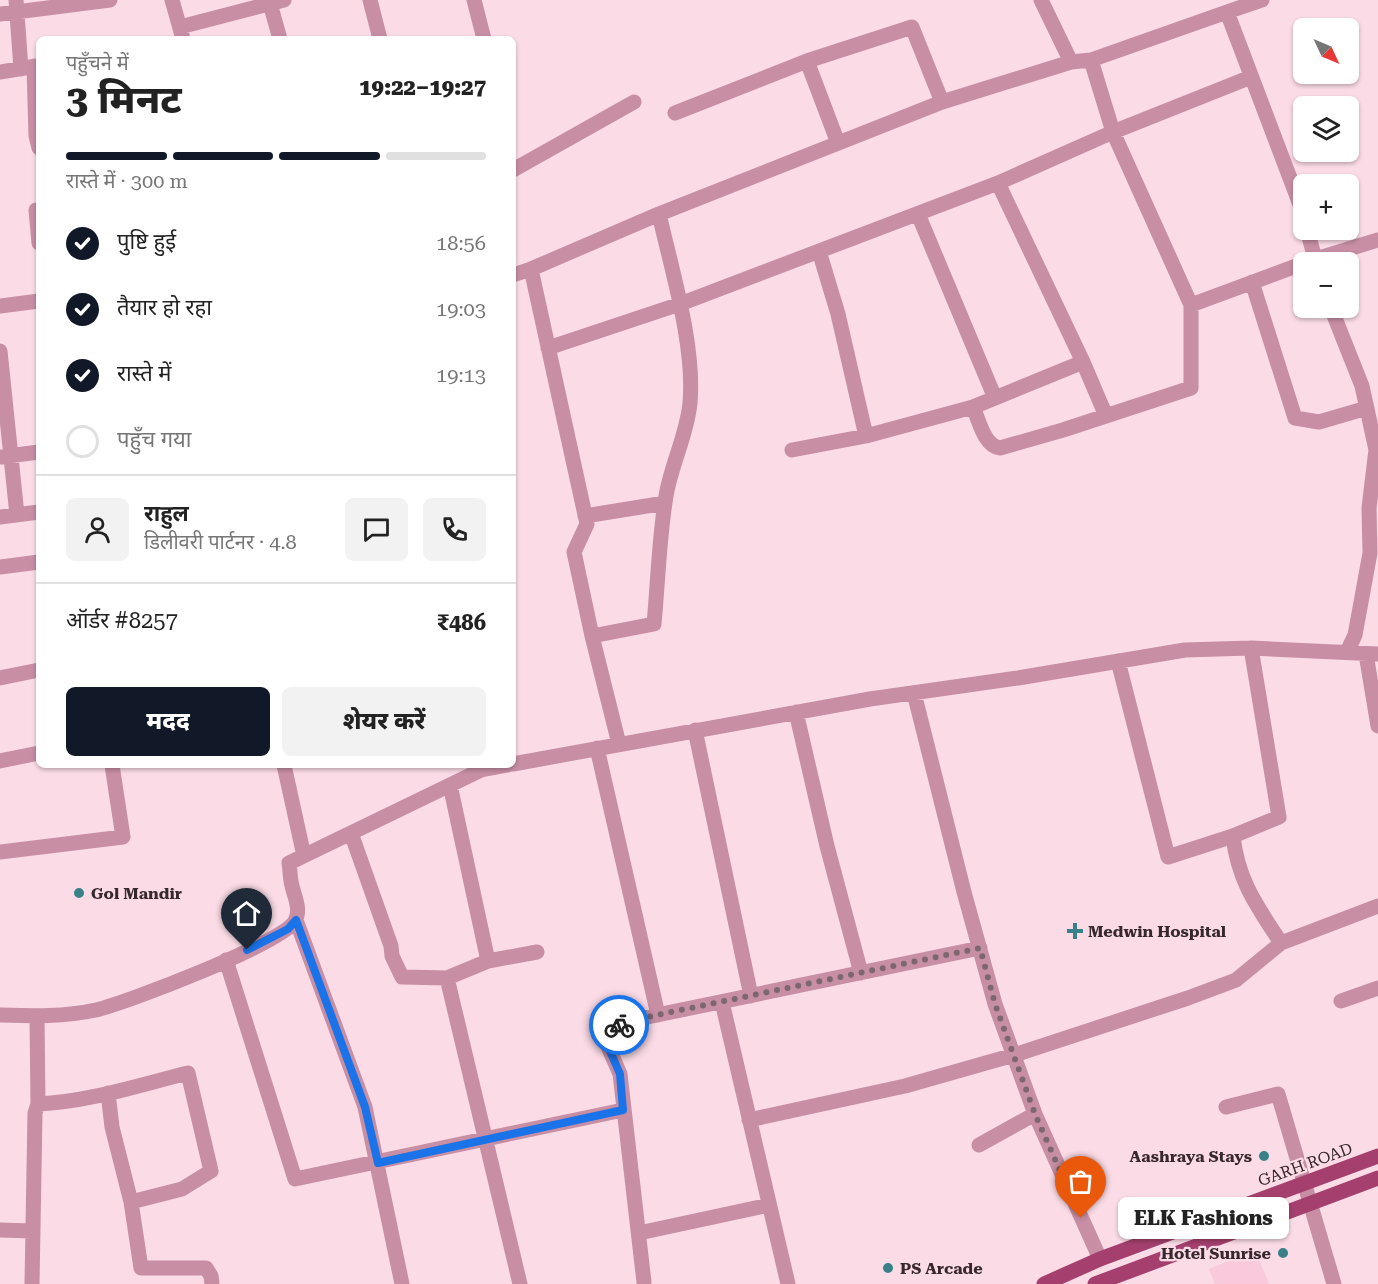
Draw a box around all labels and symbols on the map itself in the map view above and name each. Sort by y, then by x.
north arrow [1293,18,1359,84]
place label: Gol Mandir [91,884,182,903]
marker: Gol Mandir [72,886,86,900]
pin [221,888,272,950]
marker: Medwin Hospital [1066,922,1084,940]
place label: Medwin Hospital [1088,922,1227,941]
courier [589,995,649,1055]
street label: GARH ROAD [1255,1139,1355,1190]
place label: Aashraya Stays [1130,1147,1252,1166]
marker: Aashraya Stays [1257,1149,1271,1163]
pin [1055,1156,1106,1218]
callout: ELK Fashions [1117,1197,1288,1239]
place label: Hotel Sunrise [1161,1244,1271,1263]
marker: Hotel Sunrise [1276,1246,1290,1260]
place label: PS Arcade [900,1259,983,1278]
marker: PS Arcade [881,1261,895,1275]

